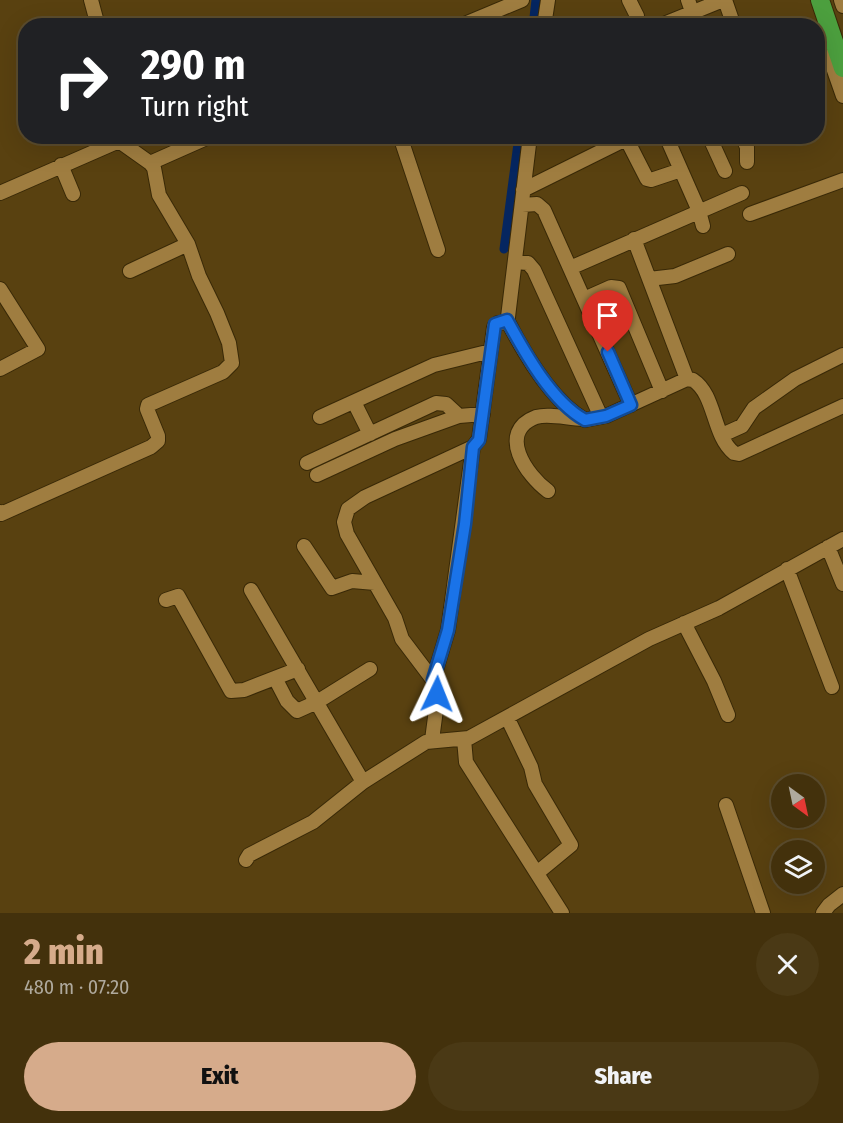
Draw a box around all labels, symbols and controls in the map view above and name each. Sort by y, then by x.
text: 290 m [141,40,246,90]
icon: right [42,42,120,120]
text: Turn right [141,91,249,123]
pin [582,290,633,352]
icon: arrive [591,299,624,332]
position arrow [405,662,469,726]
north arrow [771,774,825,828]
map controls [771,774,825,894]
button: layers [771,840,825,894]
text: 2 min [24,930,104,974]
button: close [756,933,819,996]
text: 480 m · 07:20 [24,975,129,999]
button: Exit [24,1042,416,1111]
button: Share [428,1042,819,1111]

